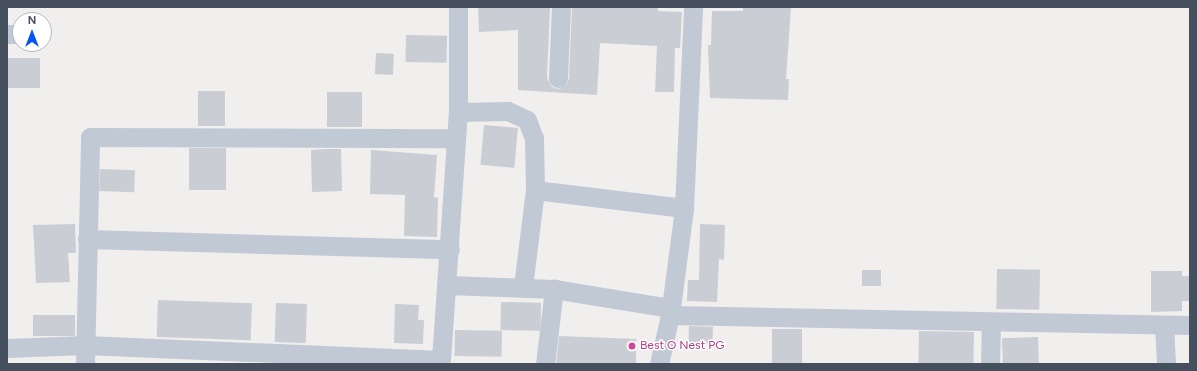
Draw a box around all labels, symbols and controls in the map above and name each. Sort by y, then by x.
north arrow [12,12,52,52]
text: N [28,14,36,27]
place label: Best O Nest PG [640,339,724,353]
marker: Best O Nest PG [627,341,637,351]

